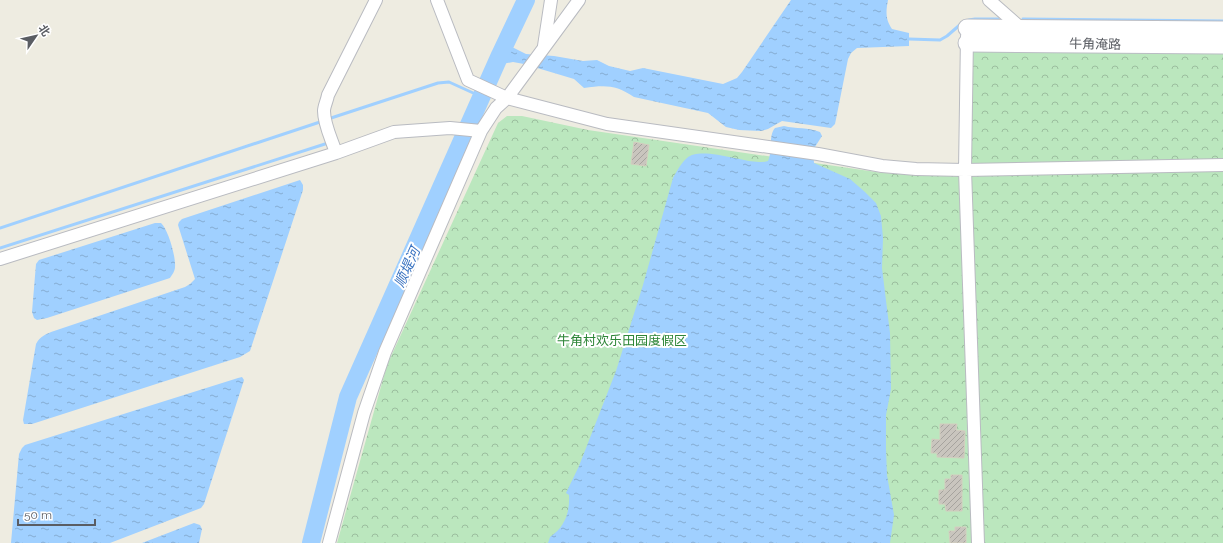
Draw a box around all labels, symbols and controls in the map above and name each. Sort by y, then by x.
north arrow [16,16,56,56]
text: 北 [35,22,52,39]
street label: 牛角淹路 [1069,36,1121,52]
water label: 顺堤河 [391,242,424,289]
park label: 牛角村欢乐田园度假区 [557,333,687,348]
scale bar [18,501,95,527]
text: 50 m [24,508,52,522]

